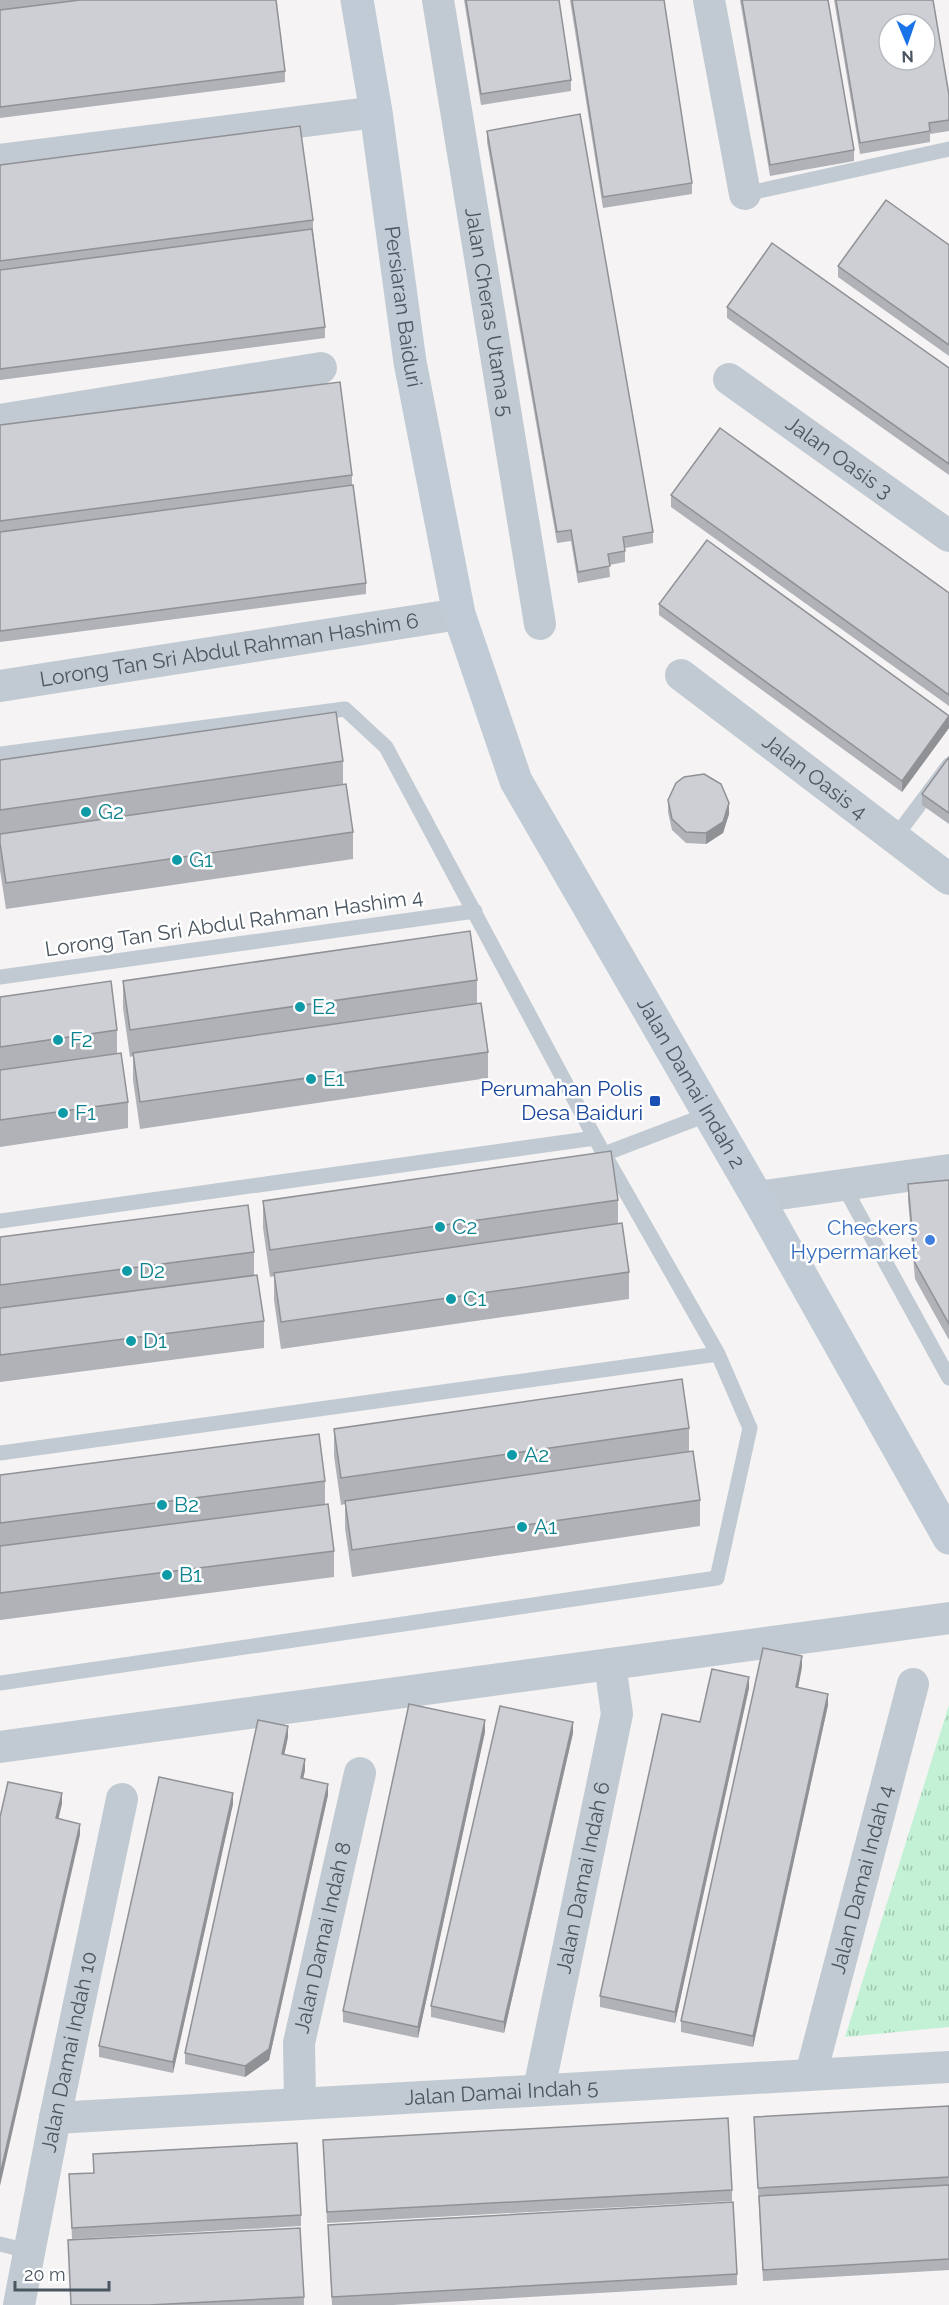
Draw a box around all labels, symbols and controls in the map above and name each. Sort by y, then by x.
north arrow [877,12,937,72]
text: N [901,47,914,66]
street label: Jalan Cheras Utama 5 [460,205,519,418]
street label: Persiaran Baiduri [380,224,428,389]
street label: Jalan Oasis 3 [781,411,897,503]
street label: Lorong Tan Sri Abdul Rahman Hashim 6 [38,608,420,692]
street label: Jalan Oasis 4 [758,729,872,824]
place label: G2 [98,799,124,824]
marker: G2 [79,805,93,819]
place label: G1 [189,847,213,872]
marker: G1 [170,853,184,867]
street label: Lorong Tan Sri Abdul Rahman Hashim 4 [43,884,425,961]
street label: Jalan Damai Indah 2 [632,993,751,1173]
place label: E2 [312,994,336,1019]
marker: E2 [293,1000,307,1014]
place label: F2 [70,1027,93,1052]
marker: F2 [51,1033,65,1047]
place label: E1 [323,1066,345,1091]
marker: E1 [304,1072,318,1086]
place label: Perumahan Polis Desa Baiduri [480,1076,643,1125]
marker: Perumahan Polis Desa Baiduri [648,1094,662,1108]
place label: F1 [75,1100,96,1125]
marker: F1 [56,1106,70,1120]
place label: C2 [452,1214,477,1239]
place label: Checkers Hypermarket [791,1215,918,1264]
marker: C2 [433,1220,447,1234]
marker: Checkers Hypermarket [923,1233,937,1247]
place label: D2 [139,1258,165,1283]
marker: D2 [120,1264,134,1278]
place label: C1 [463,1286,486,1311]
marker: C1 [444,1292,458,1306]
place label: D1 [143,1328,167,1353]
marker: D1 [124,1334,138,1348]
place label: A2 [524,1442,549,1467]
marker: A2 [505,1448,519,1462]
place label: B2 [174,1492,199,1517]
marker: B2 [155,1498,169,1512]
place label: A1 [534,1514,557,1539]
marker: A1 [515,1520,529,1534]
place label: B1 [179,1562,202,1587]
marker: B1 [160,1568,174,1582]
street label: Jalan Damai Indah 6 [550,1779,615,1976]
street label: Jalan Damai Indah 4 [825,1782,898,1977]
street label: Jalan Damai Indah 8 [289,1840,356,2036]
street label: Jalan Damai Indah 10 [36,1949,102,2154]
street label: Jalan Damai Indah 5 [404,2074,599,2110]
scale bar [15,2254,110,2292]
text: 20 m [24,2264,66,2285]

